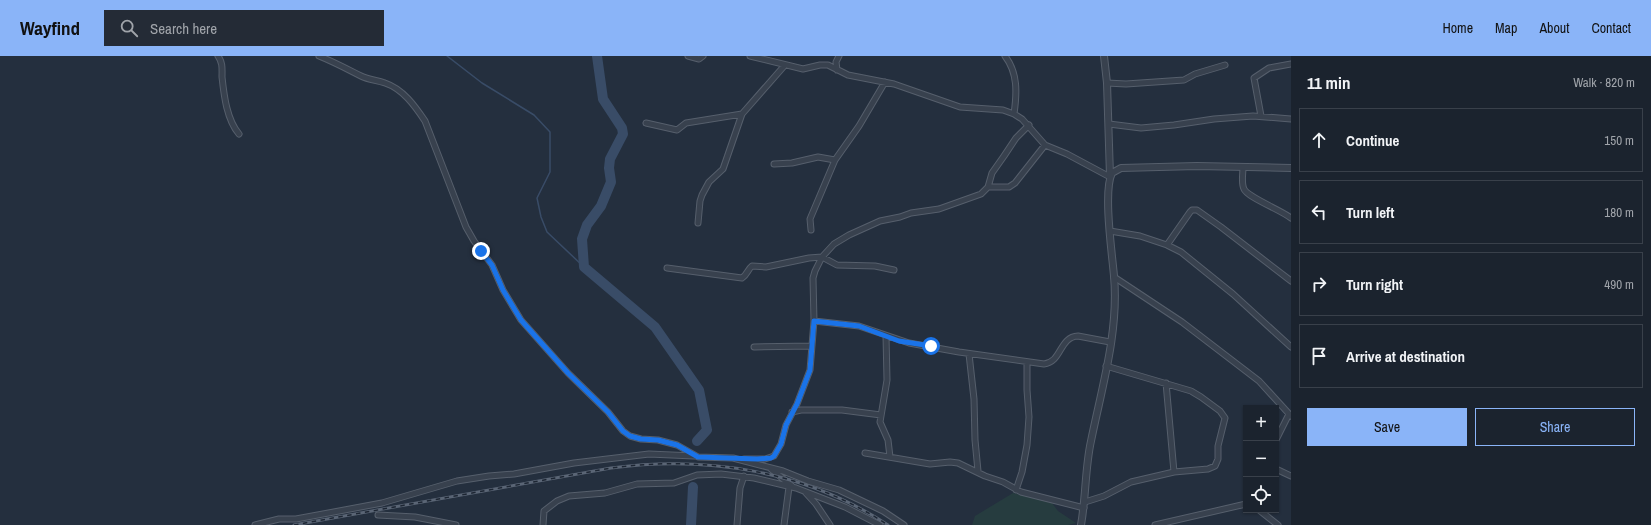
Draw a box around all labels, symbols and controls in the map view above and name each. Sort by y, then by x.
search box [104,10,384,46]
text: Wayfind [20,15,80,41]
icon: search [118,17,140,39]
text: Search here [150,18,217,39]
text: Home [1442,19,1473,37]
text: Map [1495,19,1517,37]
text: About [1539,19,1569,37]
text: Contact [1591,19,1631,37]
text: 11 min [1307,71,1350,94]
text: Walk · 820 m [1573,74,1635,91]
icon: ahead [1308,129,1330,151]
text: Continue [1346,130,1399,151]
text: 150 m [1604,132,1634,149]
icon: left [1308,201,1330,223]
text: Turn left [1346,202,1394,223]
text: 180 m [1604,204,1634,221]
route end [472,242,490,260]
icon: right [1308,273,1330,295]
text: Turn right [1346,274,1403,295]
text: 490 m [1604,276,1634,293]
route start [922,337,940,355]
icon: arrive [1308,345,1330,367]
text: Arrive at destination [1346,346,1465,367]
map controls [1243,405,1279,513]
button: + [1243,405,1279,441]
button: Save [1307,408,1467,446]
button: Share [1475,408,1635,446]
button: − [1243,441,1279,477]
button: locate [1243,477,1279,513]

